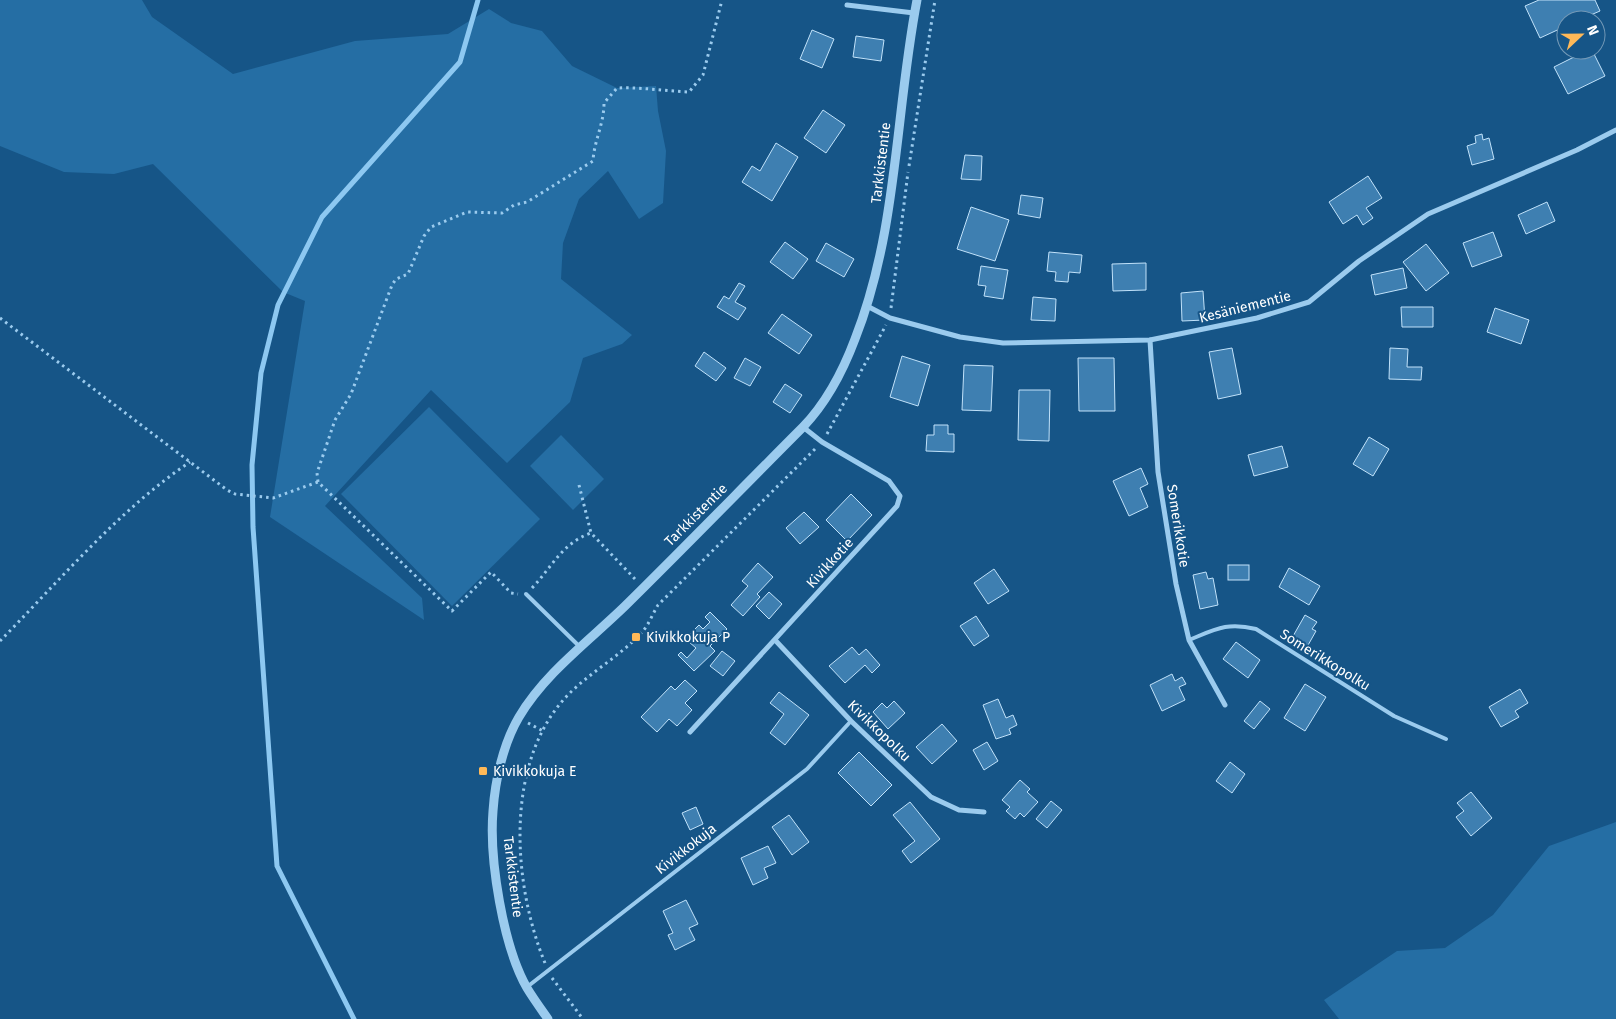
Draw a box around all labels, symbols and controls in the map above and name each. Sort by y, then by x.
north arrow [1556,10,1606,60]
text: N [1583,23,1602,38]
street label: Tarkkistentie [868,121,894,205]
street label: Kesäniementie [1197,287,1293,327]
street label: Tarkkistentie [661,480,731,550]
street label: Somerikkotie [1163,483,1193,569]
street label: Kivikkotie [803,534,857,592]
street label: Somerikkopolku [1277,626,1373,694]
place label: Kivikkokuja P [646,629,730,646]
marker: Kivikkokuja P [630,631,642,643]
street label: Kivikkopolku [844,697,914,765]
place label: Kivikkokuja E [493,763,576,780]
marker: Kivikkokuja E [477,765,489,777]
street label: Kivikkokuja [652,820,720,878]
street label: Tarkkistentie [500,835,526,919]

